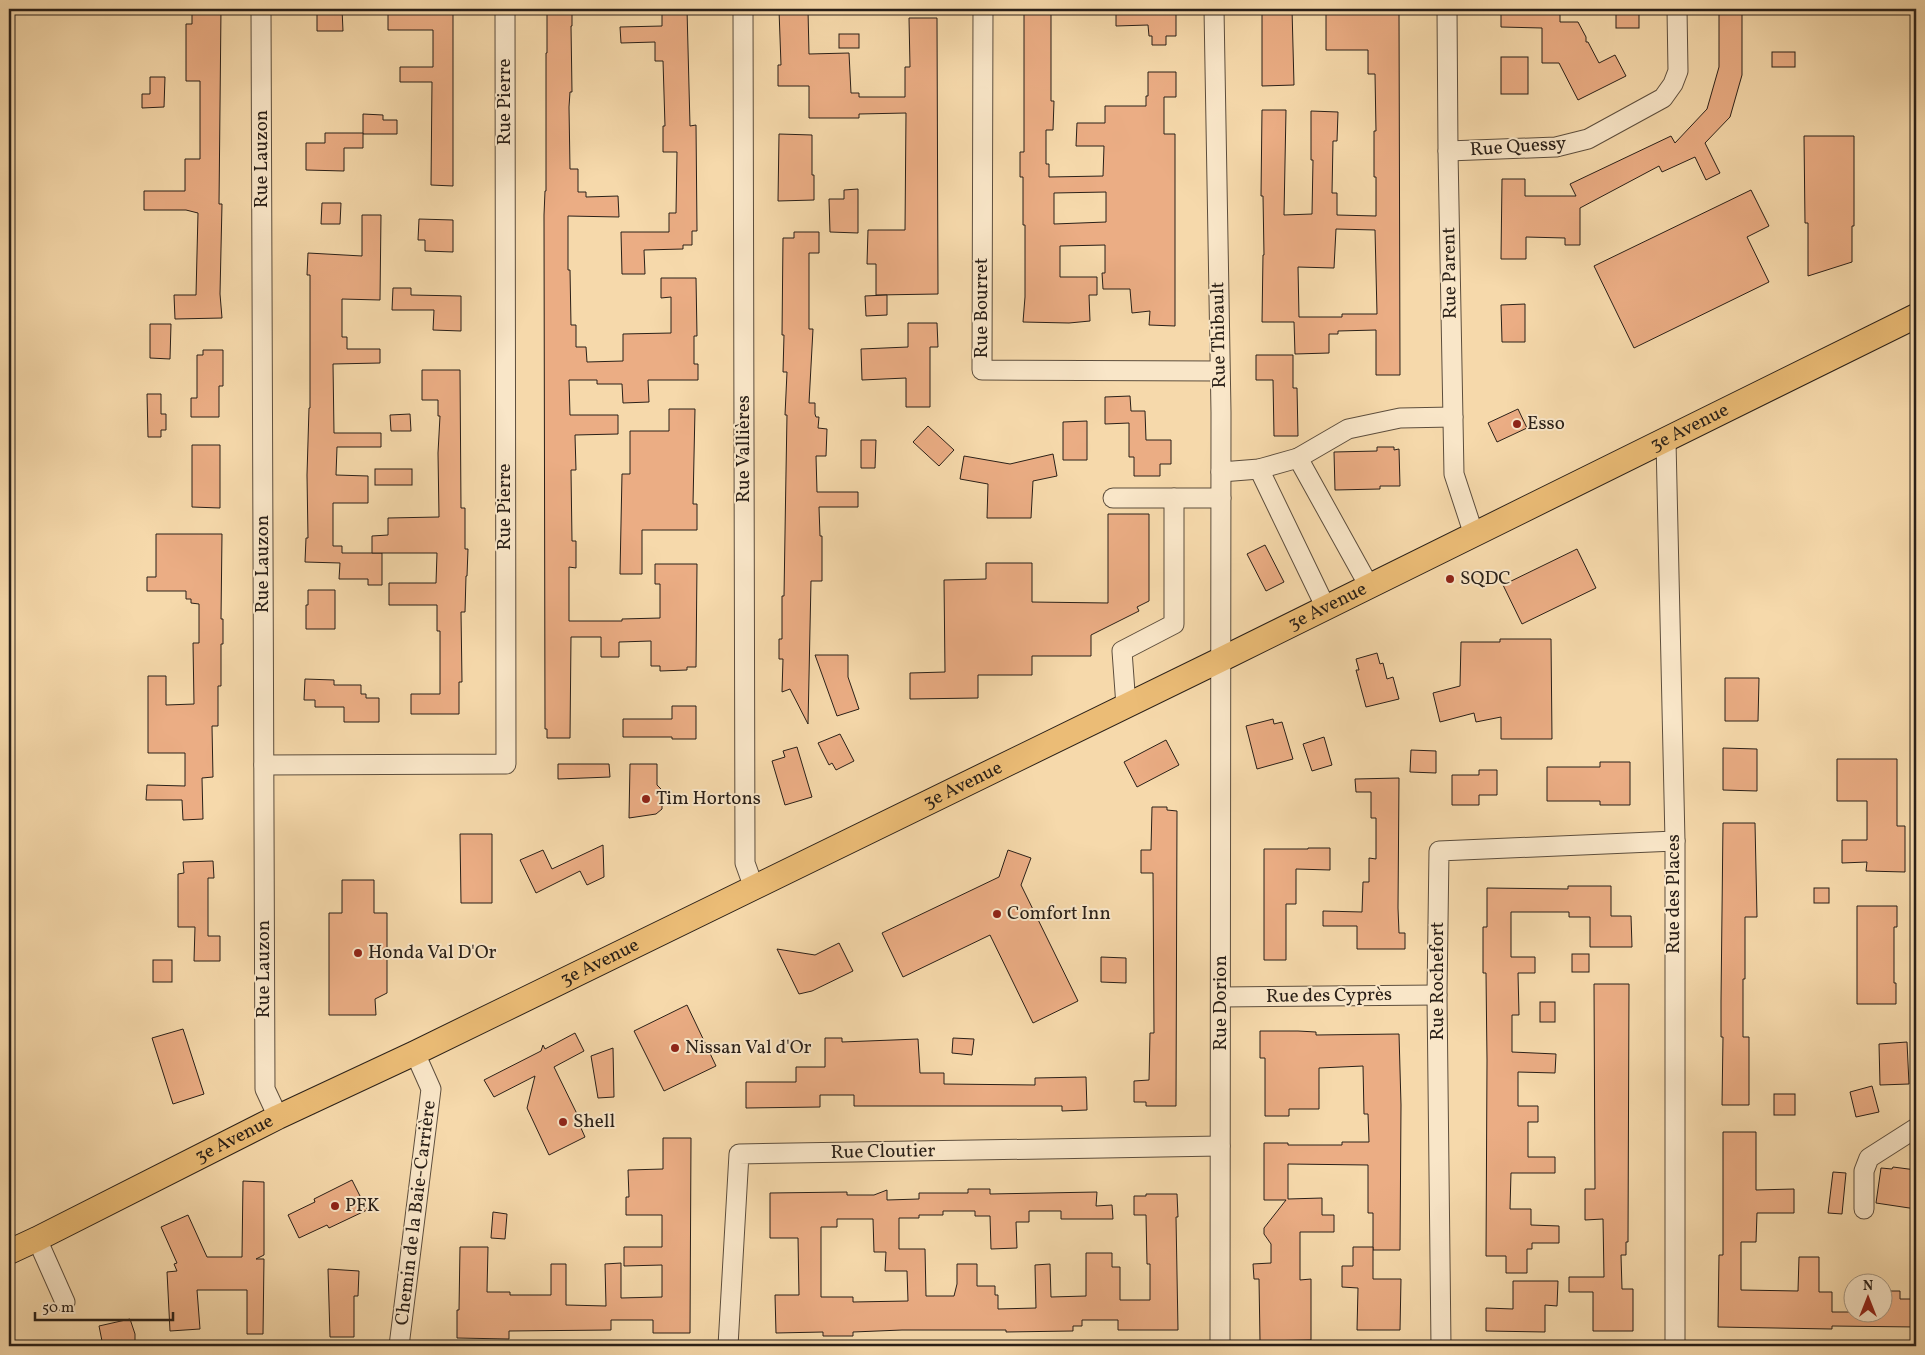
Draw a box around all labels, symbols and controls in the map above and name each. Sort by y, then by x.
street label: Rue Pierre [492,58,518,146]
street label: Rue Lauzon [249,110,275,208]
street label: Rue Quessy [1469,131,1567,163]
street label: Rue Parent [1436,226,1464,319]
street label: Rue Bourret [969,257,995,358]
street label: Rue Thibault [1205,281,1233,389]
street label: Rue Vallières [731,395,757,503]
street label: 3e Avenue [1646,397,1733,458]
place label: Esso [1527,411,1565,437]
marker: Esso [1511,418,1523,430]
street label: Rue Pierre [492,463,518,551]
street label: Rue Lauzon [250,515,276,613]
place label: SQDC [1460,566,1511,592]
marker: SQDC [1444,573,1456,585]
street label: 3e Avenue [1284,576,1371,637]
street label: 3e Avenue [919,755,1007,816]
place label: Tim Hortons [656,786,761,812]
marker: Tim Hortons [640,793,652,805]
street label: Rue des Places [1661,834,1687,954]
place label: Comfort Inn [1007,901,1111,927]
marker: Comfort Inn [991,908,1003,920]
street label: Rue Lauzon [251,920,277,1018]
street label: Rue Rochefort [1425,921,1451,1040]
street label: 3e Avenue [556,932,644,993]
place label: Honda Val D'Or [368,940,497,966]
marker: Honda Val D'Or [352,947,364,959]
street label: Rue Dorion [1208,955,1234,1051]
street label: Rue des Cyprès [1266,982,1392,1010]
place label: Nissan Val d'Or [685,1035,812,1061]
marker: Nissan Val d'Or [669,1042,681,1054]
street label: Chemin de la Baie-Carrière [389,1099,443,1327]
street label: 3e Avenue [191,1108,278,1170]
place label: Shell [573,1109,615,1135]
marker: Shell [557,1116,569,1128]
street label: Rue Cloutier [830,1138,936,1166]
place label: PFK [345,1193,380,1219]
marker: PFK [329,1200,341,1212]
north arrow [1842,1272,1892,1322]
text: N [1863,1277,1873,1296]
scale bar [35,1290,172,1322]
text: 50 m [42,1298,74,1319]

